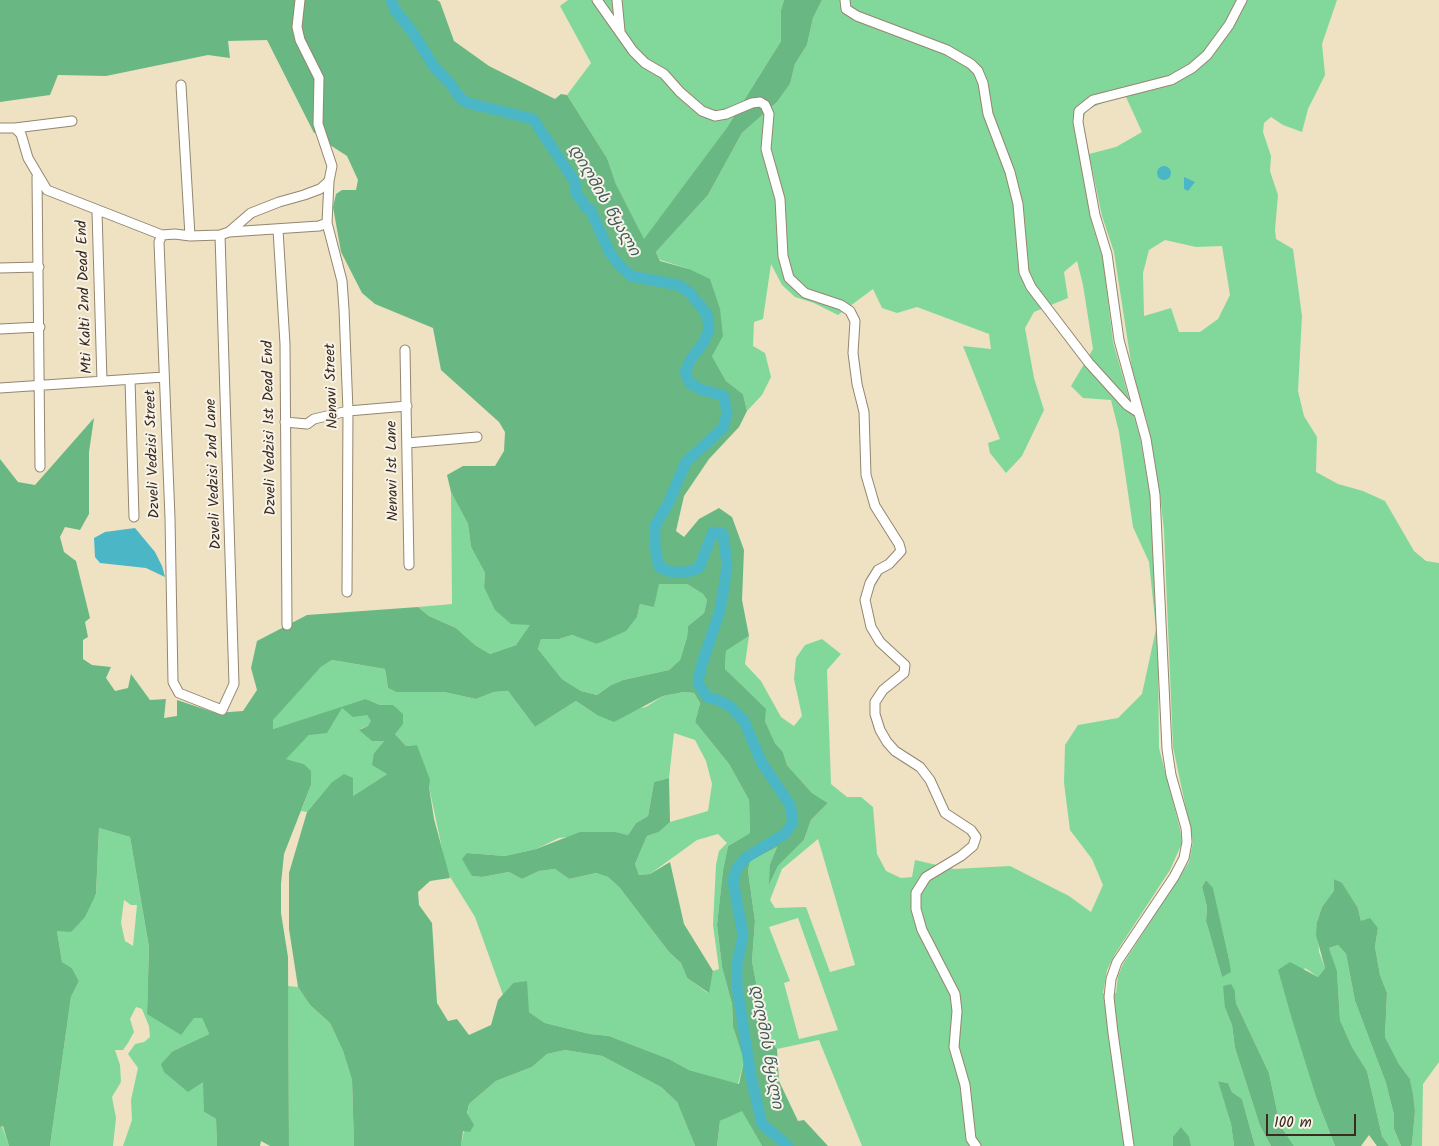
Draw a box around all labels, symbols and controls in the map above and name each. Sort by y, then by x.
water label: დიღმის წყალი [563,142,643,260]
street label: Mti Kalti 2nd Dead End [74,220,98,374]
street label: Dzveli Vedzisi 1st Dead End [260,340,282,516]
street label: Nenavi Street [323,343,343,429]
street label: Dzveli Vedzisi Street [143,389,165,519]
street label: Dzveli Vedzisi 2nd Lane [203,398,227,550]
street label: Nenavi 1st Lane [384,420,404,522]
water label: დიღმის წყალი [745,983,785,1111]
scale bar [1269,1104,1359,1136]
text: 100 m [1274,1111,1312,1135]

